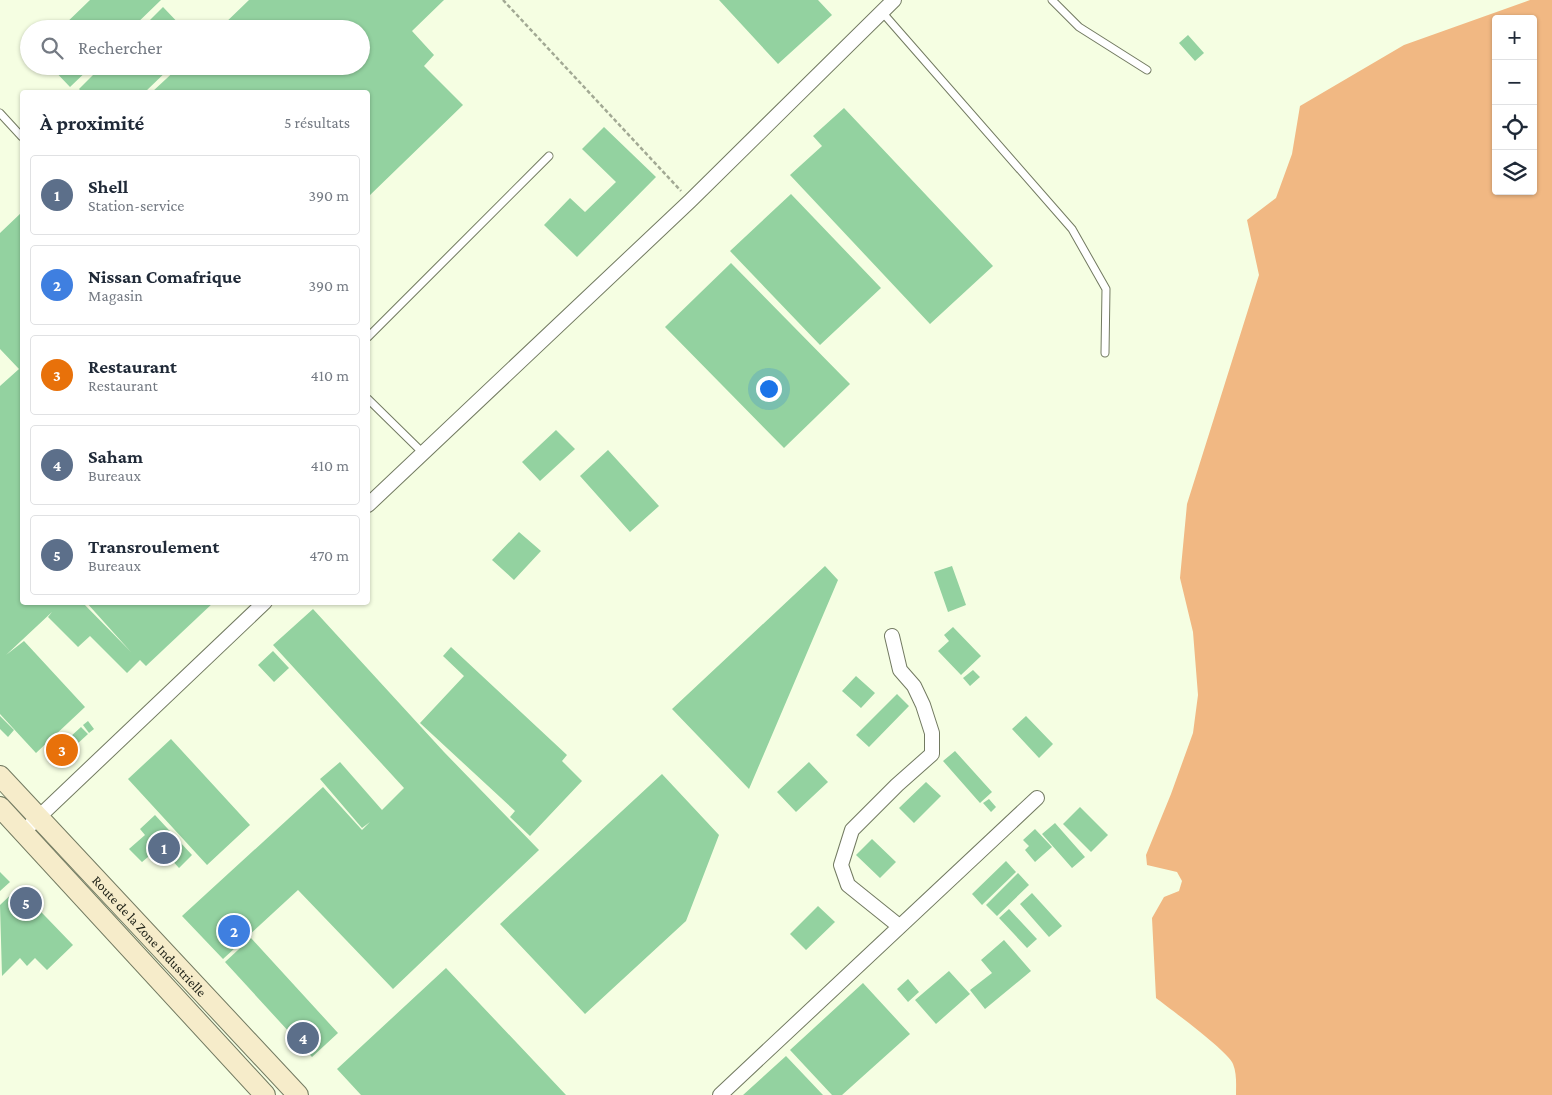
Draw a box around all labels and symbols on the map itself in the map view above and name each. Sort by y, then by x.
your location [756,376,782,402]
pin: 3 [46,731,78,769]
pin: 1 [148,829,180,867]
street label: Route de la Zone Industrielle [89,872,210,1000]
pin: 5 [10,884,42,922]
pin: 2 [218,912,250,950]
pin: 4 [287,1019,319,1057]

